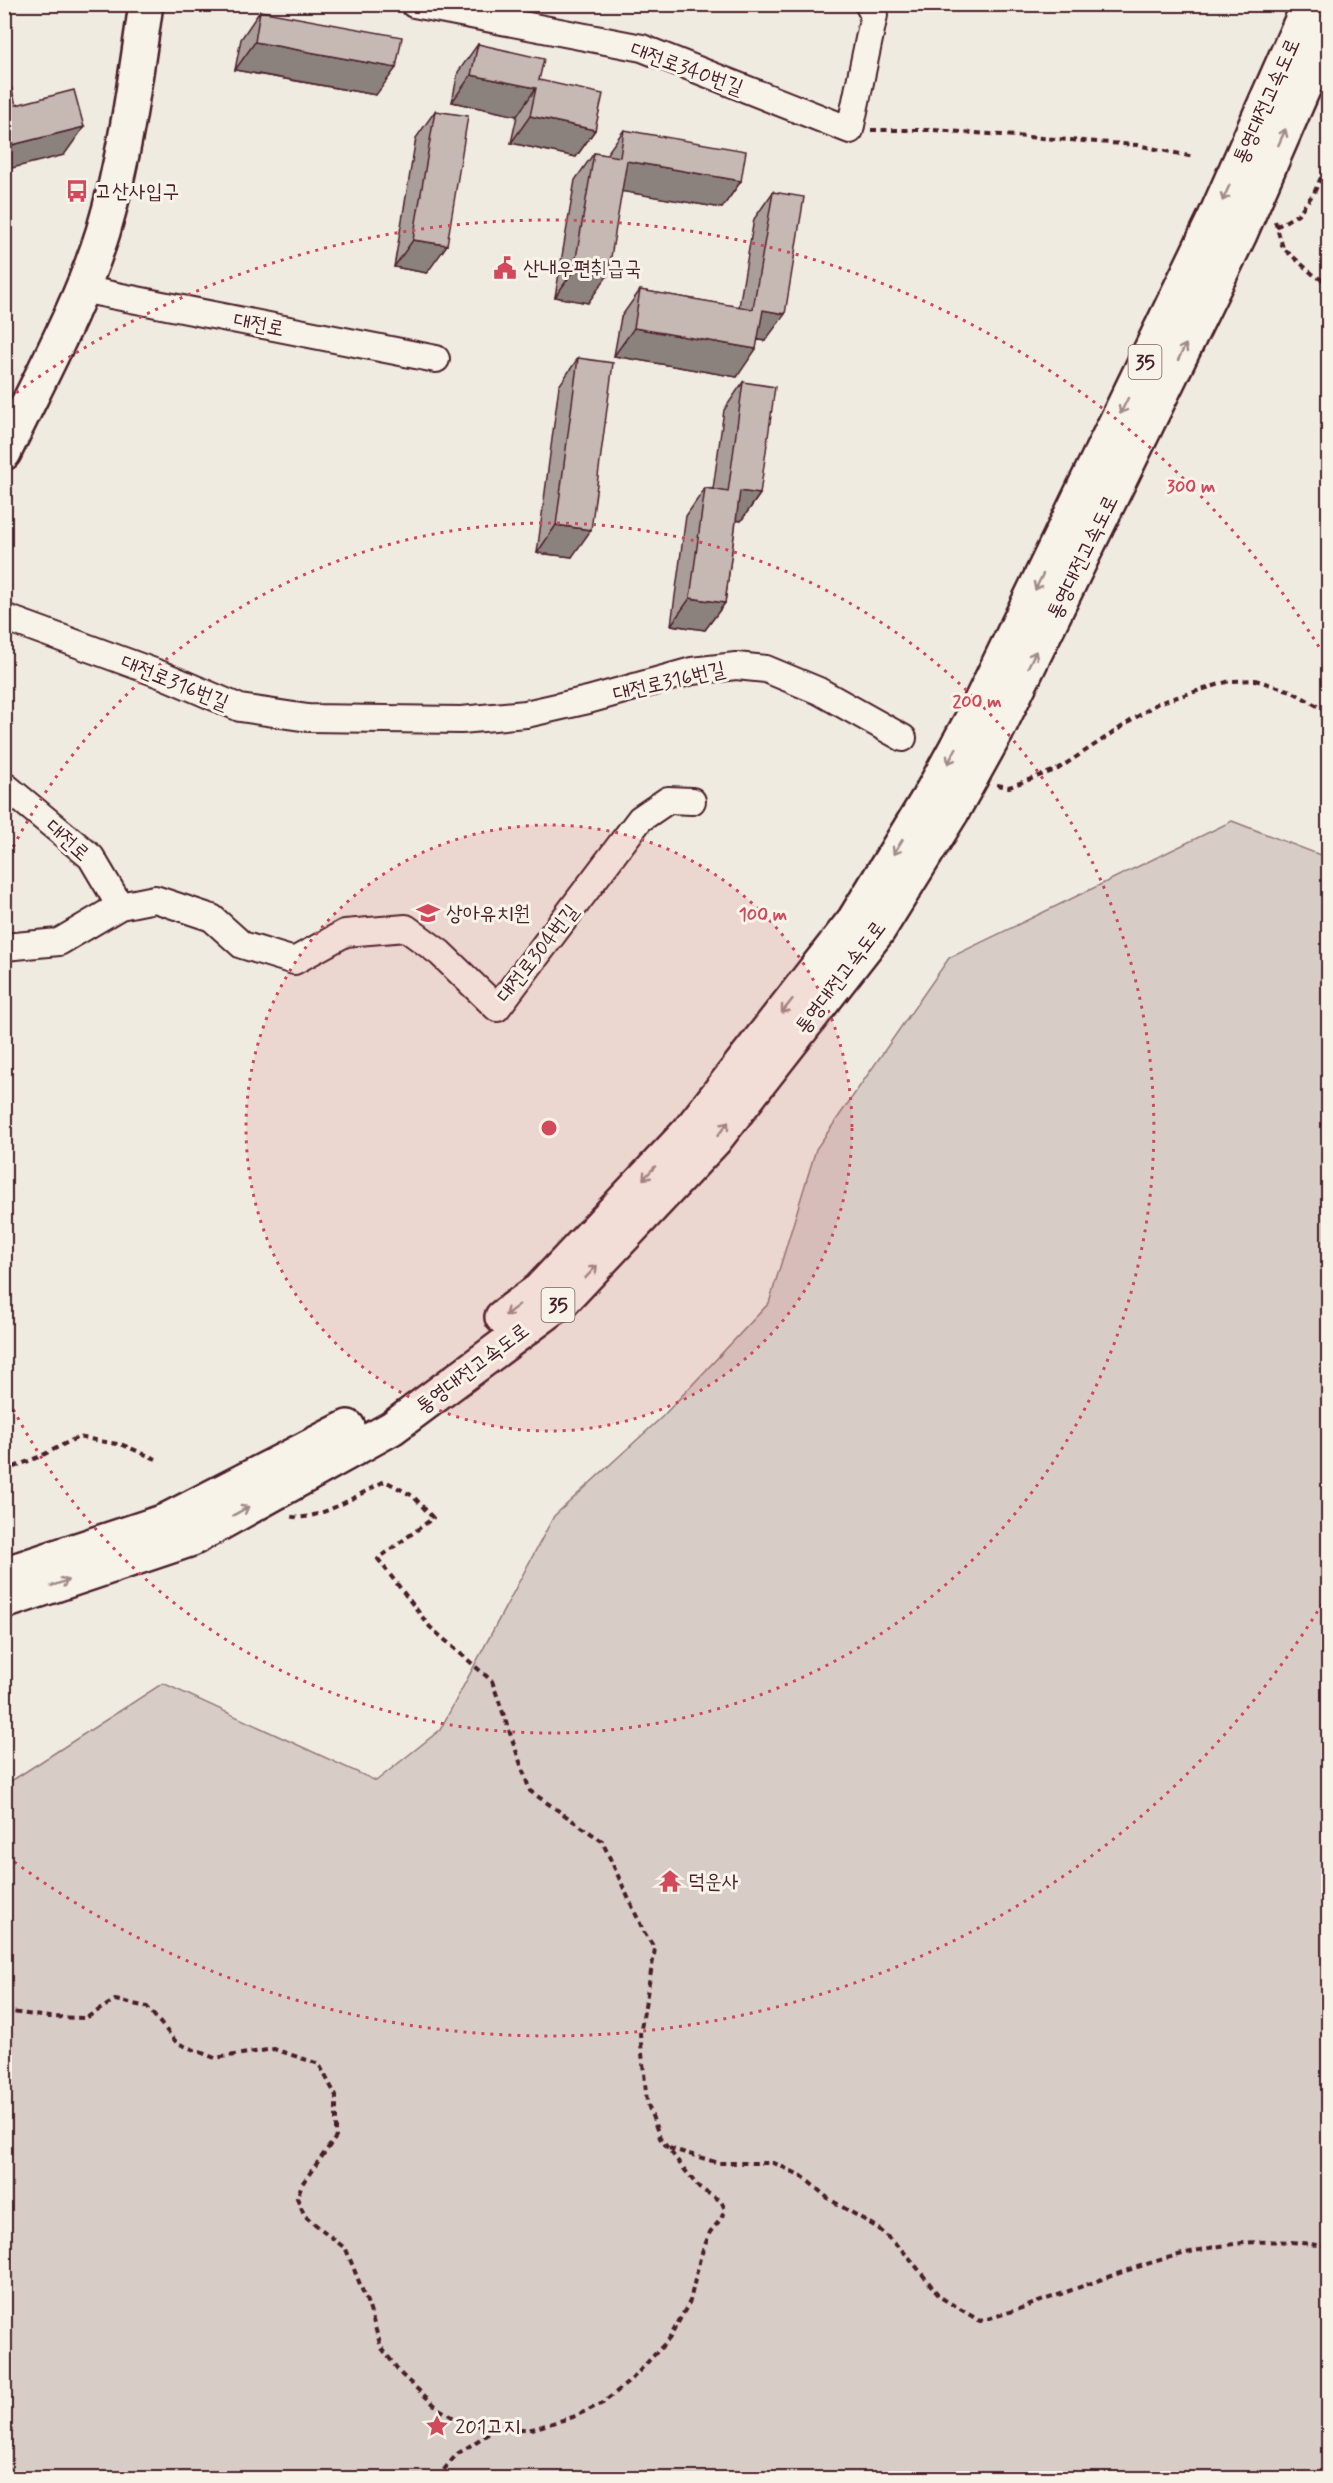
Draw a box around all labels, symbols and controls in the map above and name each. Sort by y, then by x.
street label: 통영대전고속도로 [1227,34,1307,169]
street label: 대전로340번길 [626,36,747,102]
one-way arrow [1277,129,1288,147]
bus stop icon: 고산사입구 [64,178,90,204]
place label: 고산사입구 [95,178,180,206]
one-way arrow [1220,183,1231,201]
public building icon: 산내우편취급국 [492,255,518,281]
place label: 산내우편취급국 [523,255,641,283]
street label: 대전로 [231,306,286,344]
one-way arrow [1177,343,1189,361]
road number: 35 [1128,345,1162,379]
one-way arrow [1117,397,1129,415]
text: 300 m [1167,475,1215,499]
street label: 통영대전고속도로 [1041,491,1125,624]
one-way arrow [1032,572,1044,590]
street label: 대전로316번길 [116,649,233,717]
one-way arrow [1027,651,1039,669]
street label: 대전로316번길 [610,655,728,708]
text: 200 m [952,690,1002,714]
one-way arrow [945,747,957,764]
street label: 대전로 [39,813,96,868]
one-way arrow [892,838,904,855]
street label: 대전로304번길 [490,898,585,1009]
school or university icon: 상아유치원 [415,900,441,926]
place label: 상아유치원 [446,900,531,928]
text: 100 m [739,903,787,927]
street label: 통영대전고속도로 [789,915,893,1040]
one-way arrow [780,998,793,1014]
centre of rings [539,1118,559,1138]
one-way arrow [717,1121,730,1137]
one-way arrow [642,1165,657,1180]
one-way arrow [583,1264,598,1279]
road number: 35 [542,1288,574,1322]
one-way arrow [504,1304,520,1317]
street label: 통영대전고속도로 [410,1317,535,1421]
one-way arrow [232,1505,249,1517]
one-way arrow [50,1577,69,1588]
temple icon: 덕운사 [657,1868,683,1894]
place label: 덕운사 [688,1868,739,1896]
place icon: 201고지 [424,2413,450,2439]
place label: 201고지 [455,2413,520,2441]

